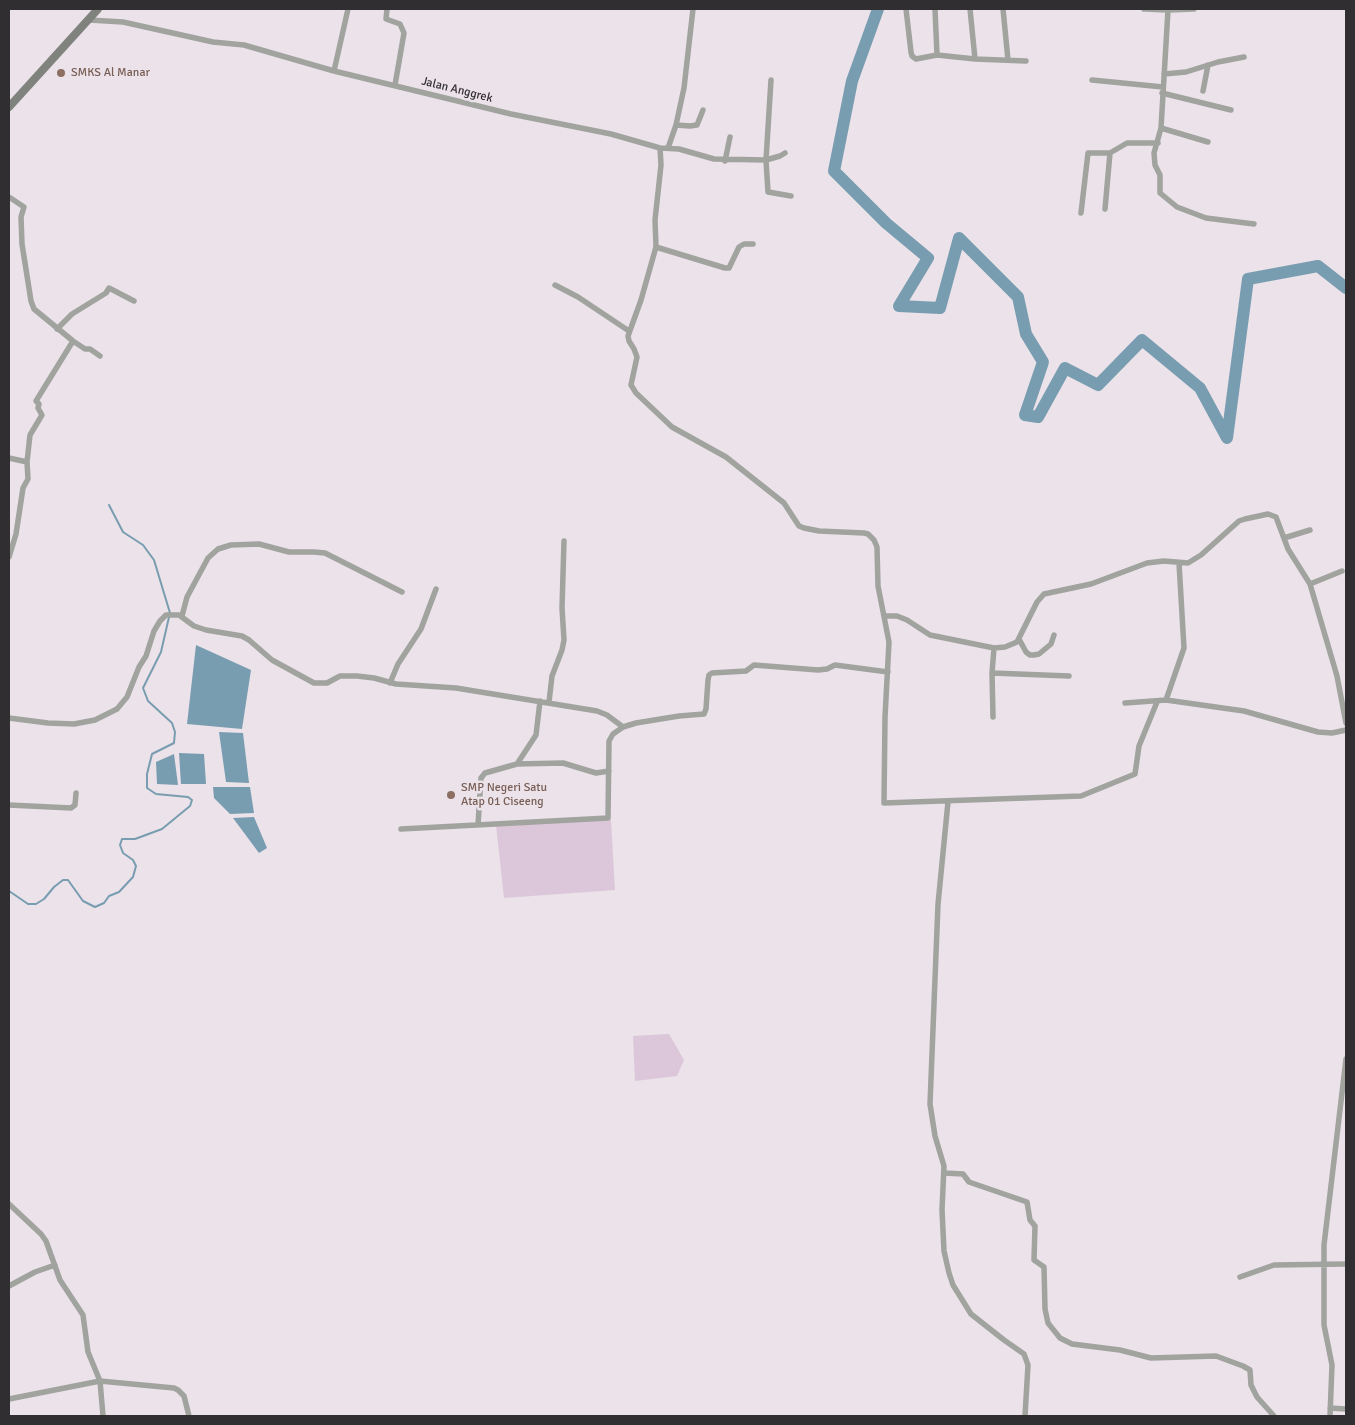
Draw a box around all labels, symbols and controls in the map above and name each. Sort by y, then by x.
place label: SMKS Al Manar [71,66,150,80]
marker: SMKS Al Manar [55,67,67,79]
street label: Jalan Anggrek [420,74,494,106]
place label: SMP Negeri Satu Atap 01 Ciseeng [461,781,547,809]
marker: SMP Negeri Satu Atap 01 Ciseeng [445,789,457,801]

